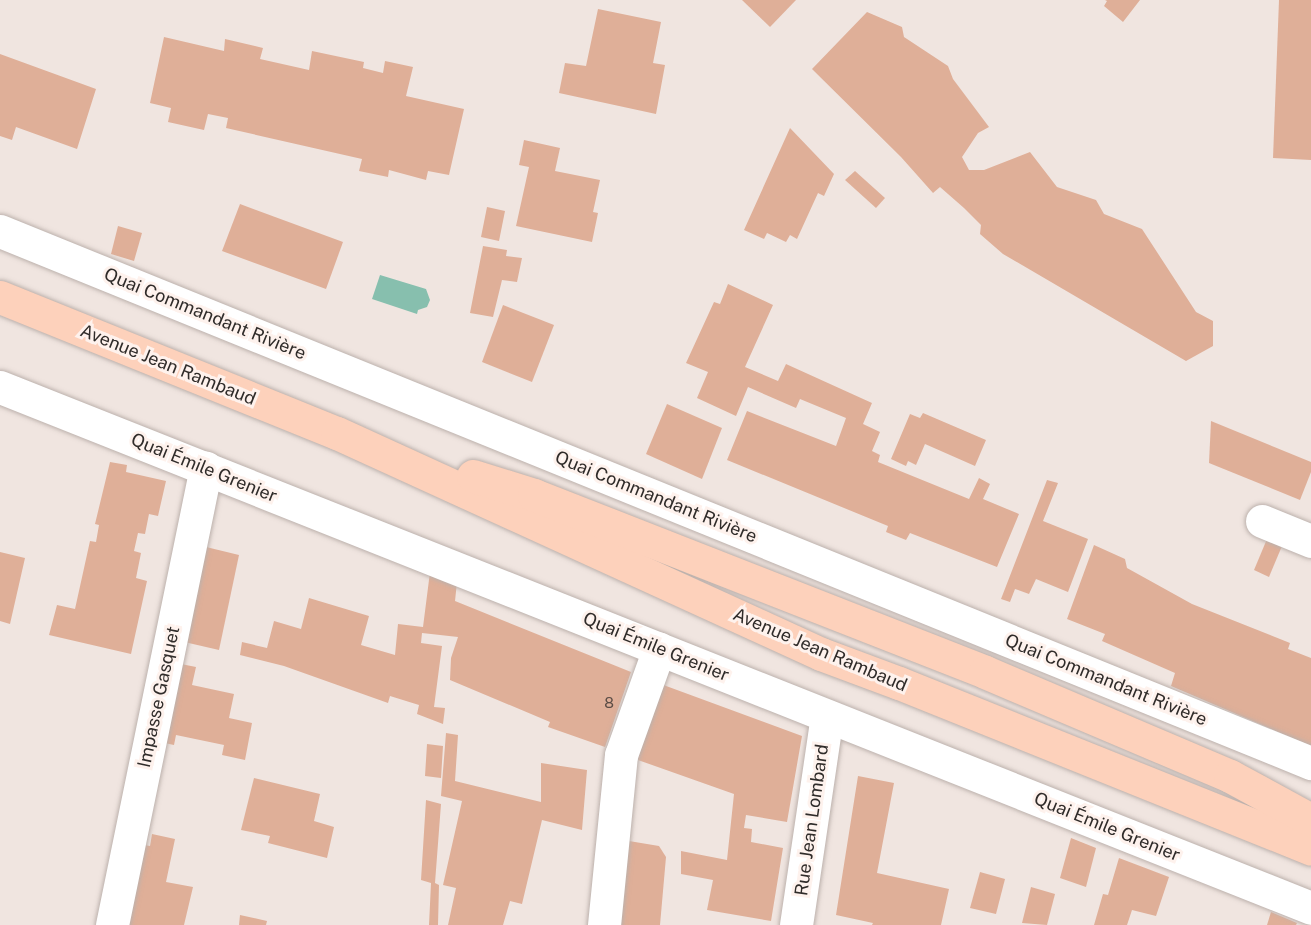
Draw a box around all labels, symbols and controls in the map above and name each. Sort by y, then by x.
street label: Quai Commandant Rivière [101,264,309,364]
street label: Avenue Jean Rambaud [77,320,259,410]
street label: Quai Émile Grenier [128,429,280,507]
street label: Quai Commandant Rivière [552,447,760,547]
street label: Avenue Jean Rambaud [730,603,910,697]
street label: Quai Émile Grenier [580,608,732,686]
street label: Impasse Gasquet [133,624,185,770]
street label: Quai Commandant Rivière [1002,630,1210,730]
house number: 8 [604,694,614,712]
street label: Rue Jean Lombard [791,743,833,897]
street label: Quai Émile Grenier [1031,788,1183,866]

